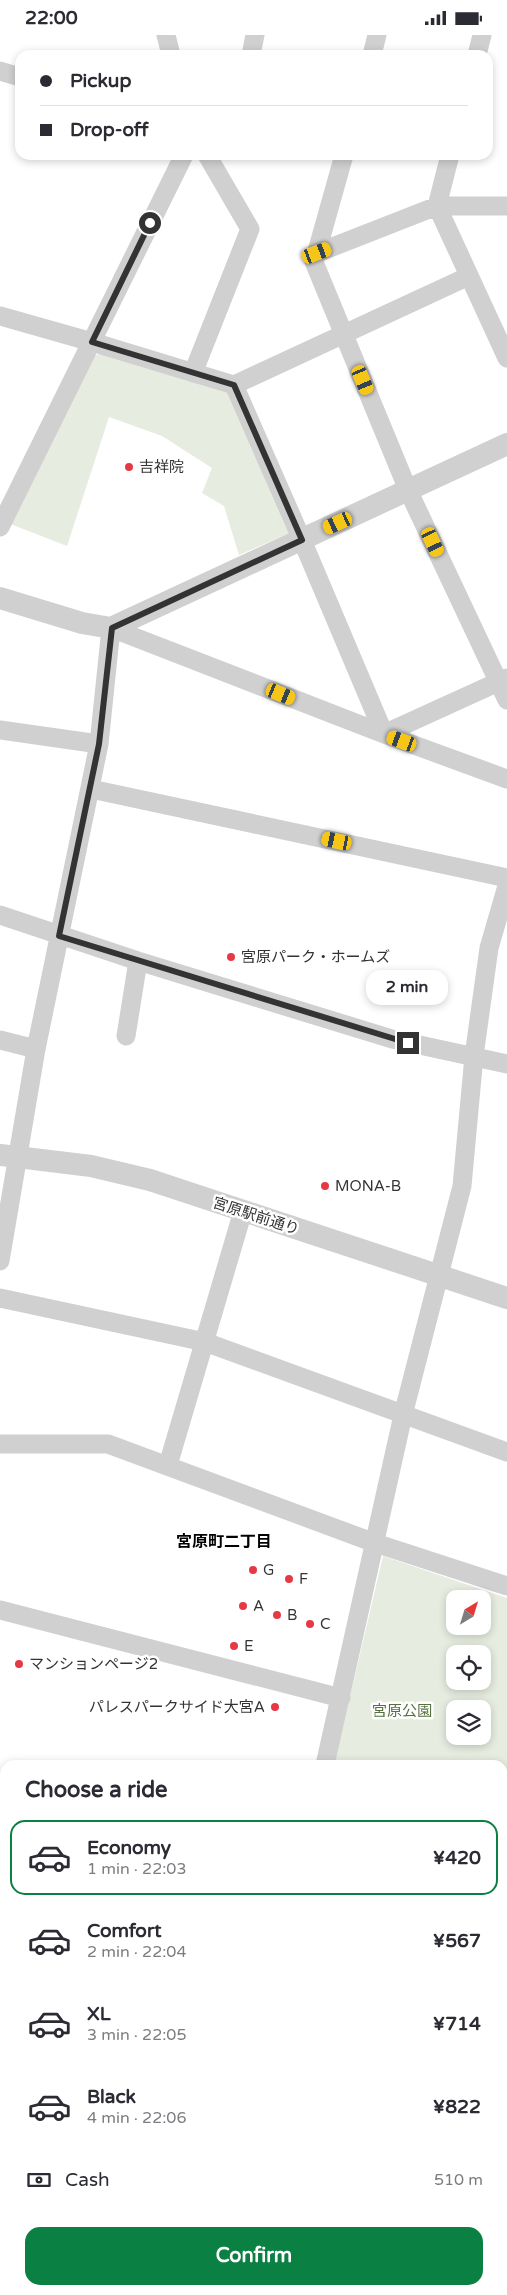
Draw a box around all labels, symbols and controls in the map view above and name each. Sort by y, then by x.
text: 22:00 [25,7,78,29]
text: Pickup [70,70,131,92]
text: Drop-off [70,119,149,141]
route start [139,212,161,234]
car [300,241,333,265]
car [350,363,375,397]
place label: 吉祥院 [139,458,184,476]
marker: 吉祥院 [123,461,135,473]
car [321,510,354,536]
car [419,525,446,559]
car [264,681,297,707]
car [385,729,418,753]
car [320,831,353,851]
place label: 宮原パーク・ホームズ [241,948,390,966]
marker: 宮原パーク・ホームズ [225,951,237,963]
callout: 2 min [367,971,449,1005]
text: 2 min [386,977,428,997]
route end [397,1032,419,1054]
place label: MONA-B [335,1177,401,1195]
marker: MONA-B [319,1180,331,1192]
street label: 宮原駅前通り [210,1194,302,1238]
district label: 宮原町二丁目 [176,1532,272,1552]
place label: G [263,1561,274,1579]
marker: G [247,1564,259,1576]
place label: F [299,1570,308,1588]
marker: F [283,1573,295,1585]
north arrow [446,1590,491,1635]
map controls [446,1590,491,1745]
place label: A [253,1597,264,1615]
marker: A [237,1600,249,1612]
place label: B [287,1606,297,1624]
marker: B [271,1609,283,1621]
place label: C [320,1615,330,1633]
marker: C [304,1618,316,1630]
place label: E [244,1637,254,1655]
marker: E [228,1640,240,1652]
button: locate [446,1645,491,1690]
place label: マンションページ2 [29,1655,158,1673]
marker: マンションページ2 [13,1658,25,1670]
place label: パレスパークサイド大宮A [89,1698,265,1716]
button: layers [446,1700,491,1745]
marker: パレスパークサイド大宮A [269,1701,281,1713]
park label: 宮原公園 [372,1702,432,1720]
text: Choose a ride [25,1777,168,1803]
icon: car [27,1835,72,1880]
text: Economy [87,1837,171,1859]
text: ¥420 [433,1847,481,1869]
text: 1 min · 22:03 [87,1859,186,1879]
icon: car [27,1918,72,1963]
text: Comfort [87,1920,161,1942]
text: ¥567 [433,1930,481,1952]
text: 2 min · 22:04 [87,1942,186,1962]
icon: car [27,2001,72,2046]
text: XL [87,2003,111,2025]
text: ¥714 [433,2013,481,2035]
text: 3 min · 22:05 [87,2025,186,2045]
icon: car [27,2084,72,2129]
text: Black [87,2086,136,2108]
text: ¥822 [433,2096,481,2118]
text: 4 min · 22:06 [87,2108,186,2128]
icon: cash [25,2166,53,2194]
text: Cash [65,2169,110,2191]
text: 510 m [434,2170,483,2190]
button: Confirm [25,2227,483,2285]

